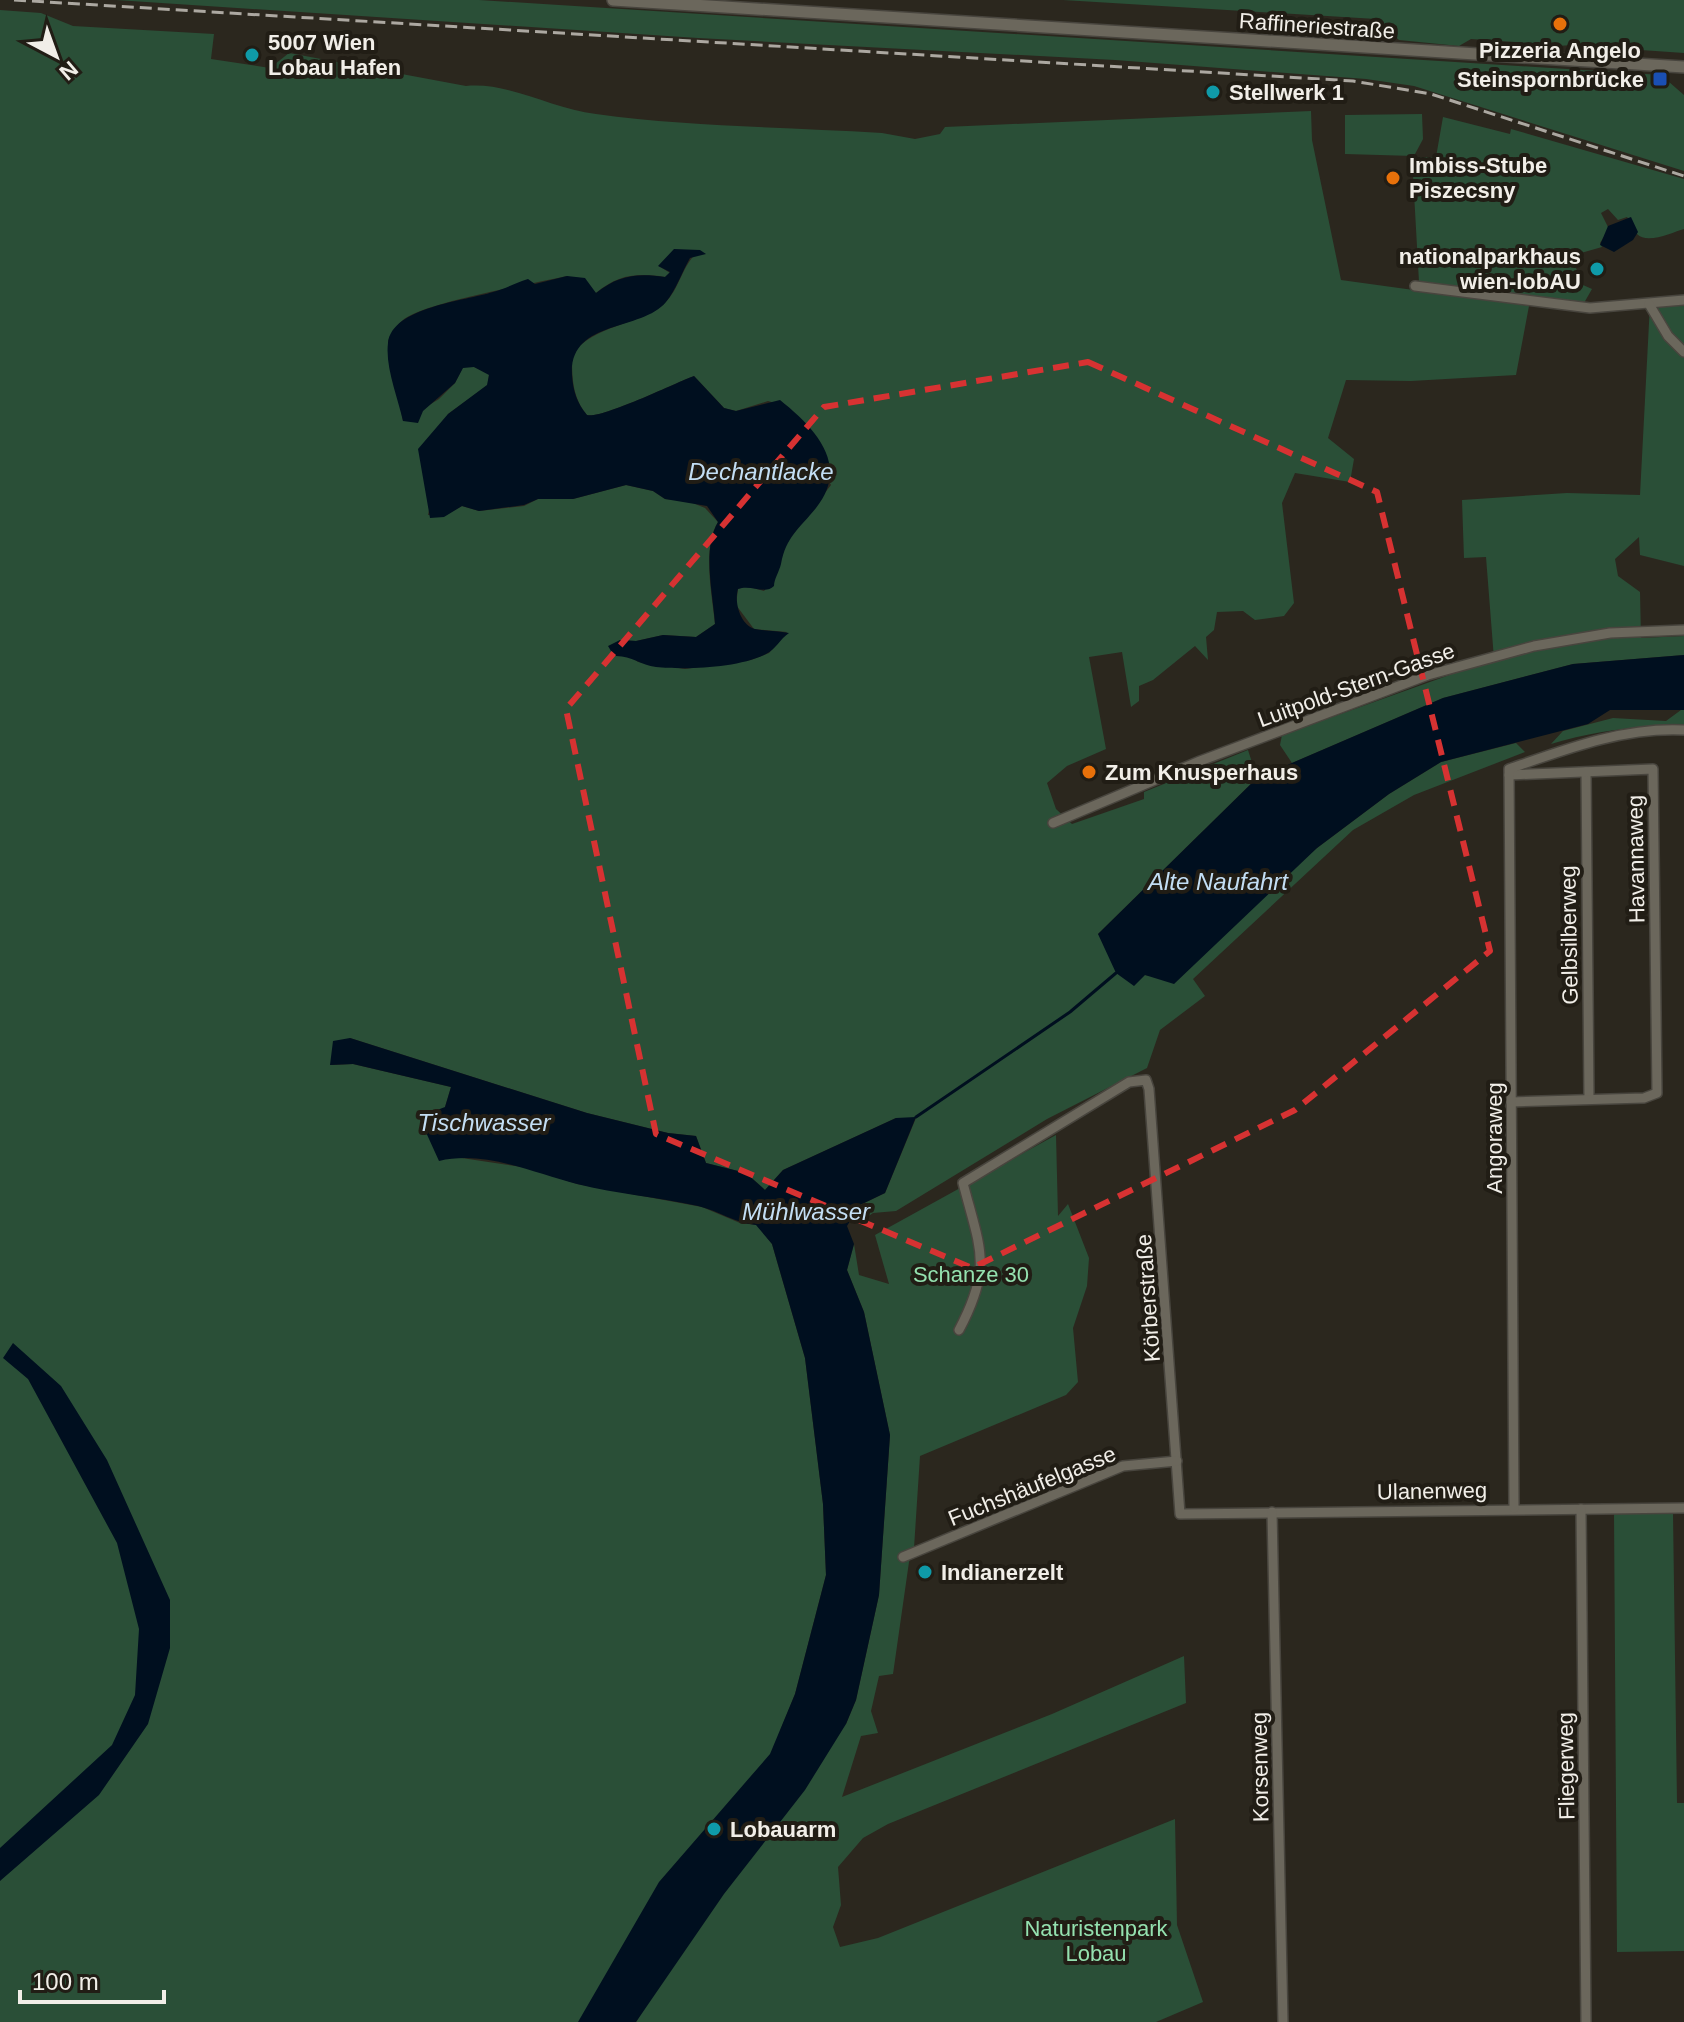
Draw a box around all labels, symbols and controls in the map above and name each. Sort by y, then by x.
street label: Raffineriestraße [1238,8,1396,44]
marker: Pizzeria Angelo [1551,15,1569,33]
north arrow [16,16,96,96]
place label: 5007 Wien Lobau Hafen [268,30,401,80]
place label: Pizzeria Angelo [1479,38,1641,63]
marker: 5007 Wien Lobau Hafen [243,46,261,64]
text: N [55,56,83,85]
place label: Steinspornbrücke [1457,67,1644,92]
marker: Steinspornbrücke [1651,70,1669,88]
place label: Stellwerk 1 [1229,80,1344,105]
marker: Stellwerk 1 [1204,83,1222,101]
place label: Imbiss-Stube Piszecsny [1409,153,1547,203]
marker: Imbiss-Stube Piszecsny [1384,169,1402,187]
place label: nationalparkhaus wien-lobAU [1399,244,1581,294]
marker: nationalparkhaus wien-lobAU [1588,260,1606,278]
water label: Dechantlacke [688,458,834,485]
street label: Luitpold-Stern-Gasse [1254,638,1458,732]
place label: Zum Knusperhaus [1105,760,1298,785]
marker: Zum Knusperhaus [1080,763,1098,781]
street label: Havannaweg [1622,795,1650,923]
street label: Gelbsilberweg [1555,865,1583,1005]
water label: Alte Naufahrt [1146,868,1289,895]
street label: Angoraweg [1482,1082,1507,1194]
water label: Tischwasser [417,1109,552,1136]
water label: Mühlwasser [742,1198,871,1225]
street label: Körberstraße [1131,1233,1165,1363]
park label: Schanze 30 [913,1262,1029,1287]
street label: Fuchshäufelgasse [945,1441,1119,1531]
street label: Ulanenweg [1377,1478,1487,1504]
place label: Indianerzelt [941,1560,1064,1585]
marker: Indianerzelt [916,1563,934,1581]
street label: Korsenweg [1247,1712,1273,1822]
street label: Fliegerweg [1553,1712,1579,1820]
place label: Lobauarm [730,1817,836,1842]
marker: Lobauarm [705,1820,723,1838]
park label: Naturistenpark Lobau [1024,1916,1169,1966]
scale bar [20,1954,164,2004]
text: 100 m [32,1968,99,1995]

